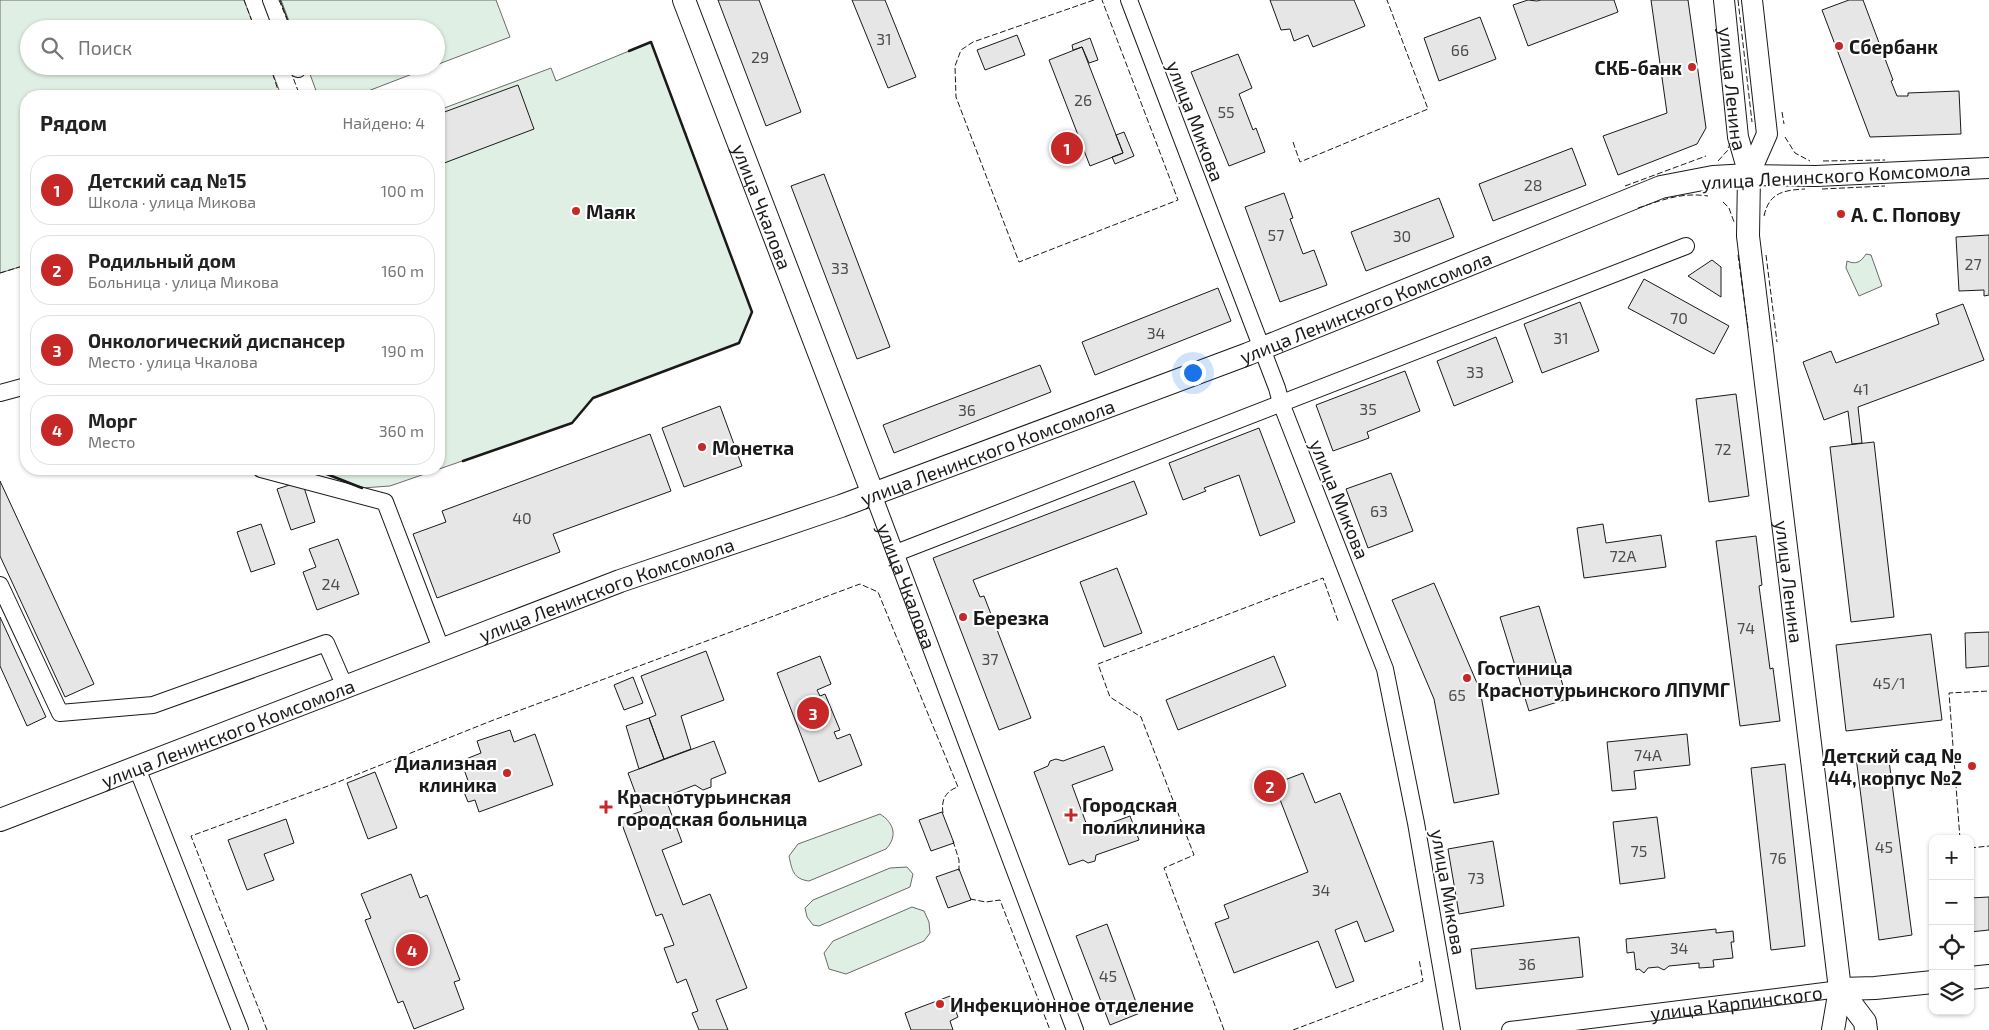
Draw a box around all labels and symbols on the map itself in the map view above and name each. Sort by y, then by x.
street label: улица Ленина [1714,26,1753,153]
house number: 31 [876,29,892,48]
place label: Сбербанк [1849,35,1938,58]
house number: 66 [1451,40,1469,59]
marker: Сбербанк [1833,40,1845,52]
house number: 29 [751,47,769,66]
place label: СКБ-банк [1595,56,1682,79]
street label: улица Микова [1162,58,1230,185]
marker: СКБ-банк [1686,61,1698,73]
house number: 26 [1074,90,1092,109]
house number: 55 [1217,102,1235,121]
pin: 1 [1051,129,1083,167]
street label: улица Чкалова [728,140,797,272]
street label: улица Ленинского Комсомола [1701,156,1971,195]
house number: 28 [1524,175,1542,194]
place label: Маяк [586,200,636,223]
place label: А. С. Попову [1851,203,1961,226]
marker: Маяк [570,205,582,217]
marker: А. С. Попову [1835,208,1847,220]
house number: 57 [1268,225,1284,244]
house number: 30 [1393,226,1411,245]
street label: улица Ленинского Комсомола [1236,245,1495,369]
house number: 27 [1964,254,1982,273]
house number: 33 [831,258,849,277]
house number: 70 [1670,308,1688,327]
house number: 34 [1147,323,1166,342]
house number: 31 [1553,328,1569,347]
your location [1180,360,1206,386]
house number: 33 [1466,362,1484,381]
house number: 41 [1853,379,1869,398]
street label: улица Ленинского Комсомола [857,393,1118,510]
house number: 35 [1359,399,1377,418]
house number: 36 [958,400,976,419]
place label: Монетка [712,436,794,459]
street label: улица Микова [1305,436,1374,563]
house number: 72 [1714,439,1732,458]
marker: Монетка [696,441,708,453]
house number: 63 [1370,501,1388,520]
house number: 40 [512,508,532,527]
street label: улица Ленина [1770,519,1809,644]
street label: улица Чкалова [872,520,942,652]
street label: улица Ленинского Комсомола [476,532,737,647]
house number: 72А [1609,546,1637,565]
house number: 24 [322,574,341,593]
place label: Березка [973,606,1049,629]
marker: Березка [957,611,969,623]
house number: 74 [1737,618,1755,637]
house number: 37 [981,649,999,668]
place label: Гостиница Краснотурьинского ЛПУМГ [1477,656,1730,701]
marker: Гостиница Краснотурьинского ЛПУМГ [1461,672,1473,684]
street label: улица Ленинского Комсомола [98,673,358,792]
house number: 45/1 [1872,673,1906,692]
house number: 65 [1448,685,1466,704]
pin: 3 [797,694,829,732]
place label: Детский сад № 44, корпус №2 [1822,744,1962,789]
house number: 74А [1634,745,1662,764]
place label: Диализная клиника [395,751,497,796]
marker: Детский сад № 44, корпус №2 [1966,760,1978,772]
marker: Диализная клиника [501,767,513,779]
pin: 2 [1254,767,1286,805]
place label: Краснотурьинская городская больница [617,785,807,830]
place label: Городская поликлиника [1082,793,1206,838]
marker: Краснотурьинская городская больница [599,800,613,814]
marker: Городская поликлиника [1064,808,1078,822]
street label: улица Микова [1426,827,1471,957]
house number: 45 [1875,837,1893,856]
house number: 75 [1631,841,1647,860]
house number: 76 [1769,848,1787,867]
house number: 73 [1467,868,1485,887]
house number: 34 [1312,880,1331,899]
pin: 4 [396,931,428,969]
house number: 34 [1670,938,1689,957]
house number: 36 [1518,954,1536,973]
house number: 45 [1099,966,1117,985]
street label: улица Карпинского [1649,980,1824,1025]
place label: Инфекционное отделение [950,993,1194,1016]
marker: Инфекционное отделение [934,998,946,1010]

